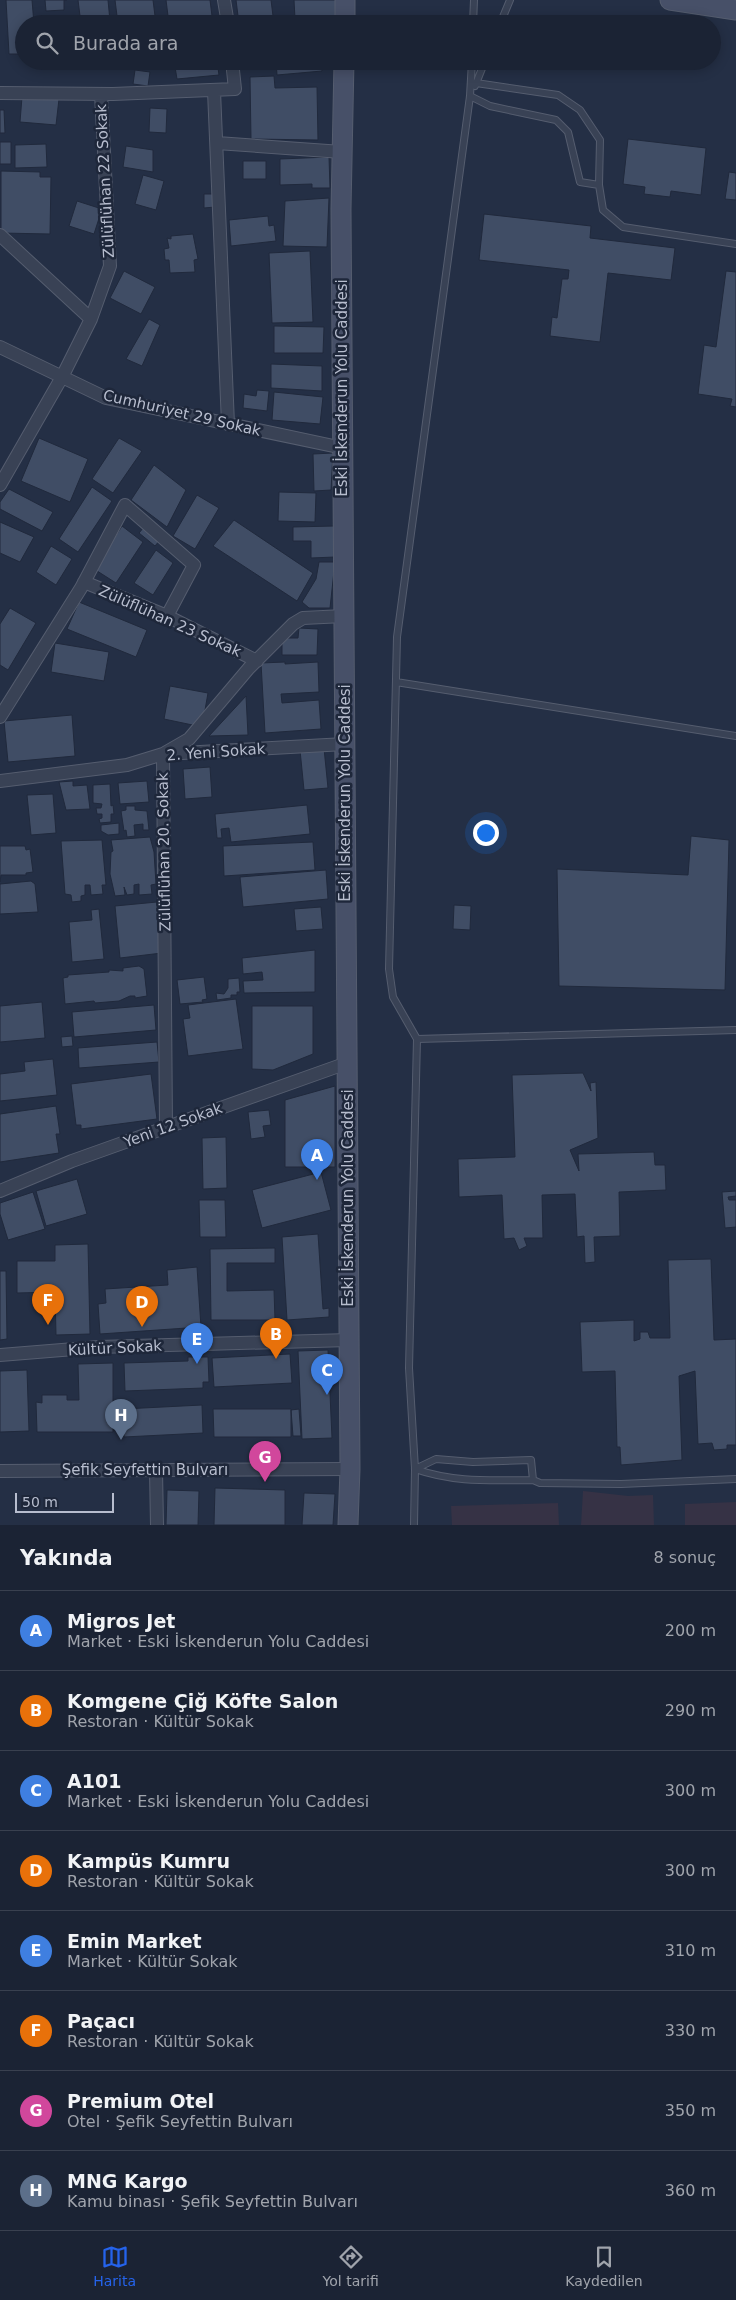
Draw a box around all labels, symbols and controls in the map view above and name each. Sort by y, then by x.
search box [15,15,721,70]
icon: search [33,29,61,57]
text: Burada ara [73,32,178,54]
street label: Zülüflühan 22 Sokak [92,103,118,258]
street label: Eski İskenderun Yolu Caddesi [332,279,351,497]
street label: Cumhuriyet 29 Sokak [101,386,263,440]
street label: Zülüflühan 23 Sokak [96,581,244,661]
street label: Eski İskenderun Yolu Caddesi [335,684,354,902]
street label: 2. Yeni Sokak [166,740,266,764]
street label: Zülüflühan 20. Sokak [154,772,174,932]
your location [473,820,499,846]
street label: Eski İskenderun Yolu Caddesi [338,1089,357,1307]
street label: Yeni 12 Sokak [120,1099,225,1152]
pin: A [301,1139,333,1180]
pin: F [32,1284,64,1325]
pin: D [126,1286,158,1327]
pin: B [260,1318,292,1359]
pin: E [181,1323,213,1364]
street label: Kültür Sokak [68,1337,163,1359]
pin: C [311,1354,343,1395]
pin: H [105,1399,137,1440]
pin: G [249,1441,281,1482]
street label: Şefik Seyfettin Bulvarı [62,1461,228,1479]
scale bar [15,1490,114,1513]
text: 50 m [22,1494,58,1510]
text: Yakında [20,1546,113,1570]
text: 8 sonuç [654,1548,716,1567]
text: Migros Jet [67,1610,175,1632]
text: A [30,1621,42,1640]
text: 200 m [665,1621,716,1640]
text: Market · Eski İskenderun Yolu Caddesi [67,1632,369,1651]
text: Komgene Çiğ Köfte Salon [67,1690,338,1712]
text: B [30,1701,42,1720]
text: 290 m [665,1701,716,1720]
text: Restoran · Kültür Sokak [67,1712,254,1731]
text: A101 [67,1770,121,1792]
text: C [30,1781,42,1800]
text: 300 m [665,1781,716,1800]
text: Market · Eski İskenderun Yolu Caddesi [67,1792,369,1811]
text: Kampüs Kumru [67,1850,230,1872]
text: D [29,1861,43,1880]
text: 300 m [665,1861,716,1880]
text: Restoran · Kültür Sokak [67,1872,254,1891]
text: Emin Market [67,1930,202,1952]
text: E [31,1941,41,1960]
text: 310 m [665,1941,716,1960]
text: Market · Kültür Sokak [67,1952,238,1971]
text: Paçacı [67,2010,135,2032]
text: F [31,2021,41,2040]
text: 330 m [665,2021,716,2040]
text: Restoran · Kültür Sokak [67,2032,254,2051]
text: Premium Otel [67,2090,214,2112]
text: G [29,2101,43,2120]
text: 350 m [665,2101,716,2120]
text: Otel · Şefik Seyfettin Bulvarı [67,2112,293,2131]
text: MNG Kargo [67,2170,188,2192]
text: H [29,2181,43,2200]
text: 360 m [665,2181,716,2200]
text: Kamu binası · Şefik Seyfettin Bulvarı [67,2192,358,2211]
tab: Harita [93,2243,136,2289]
tab: Yol tarifi [323,2243,379,2289]
tab: Kaydedilen [565,2243,643,2289]

